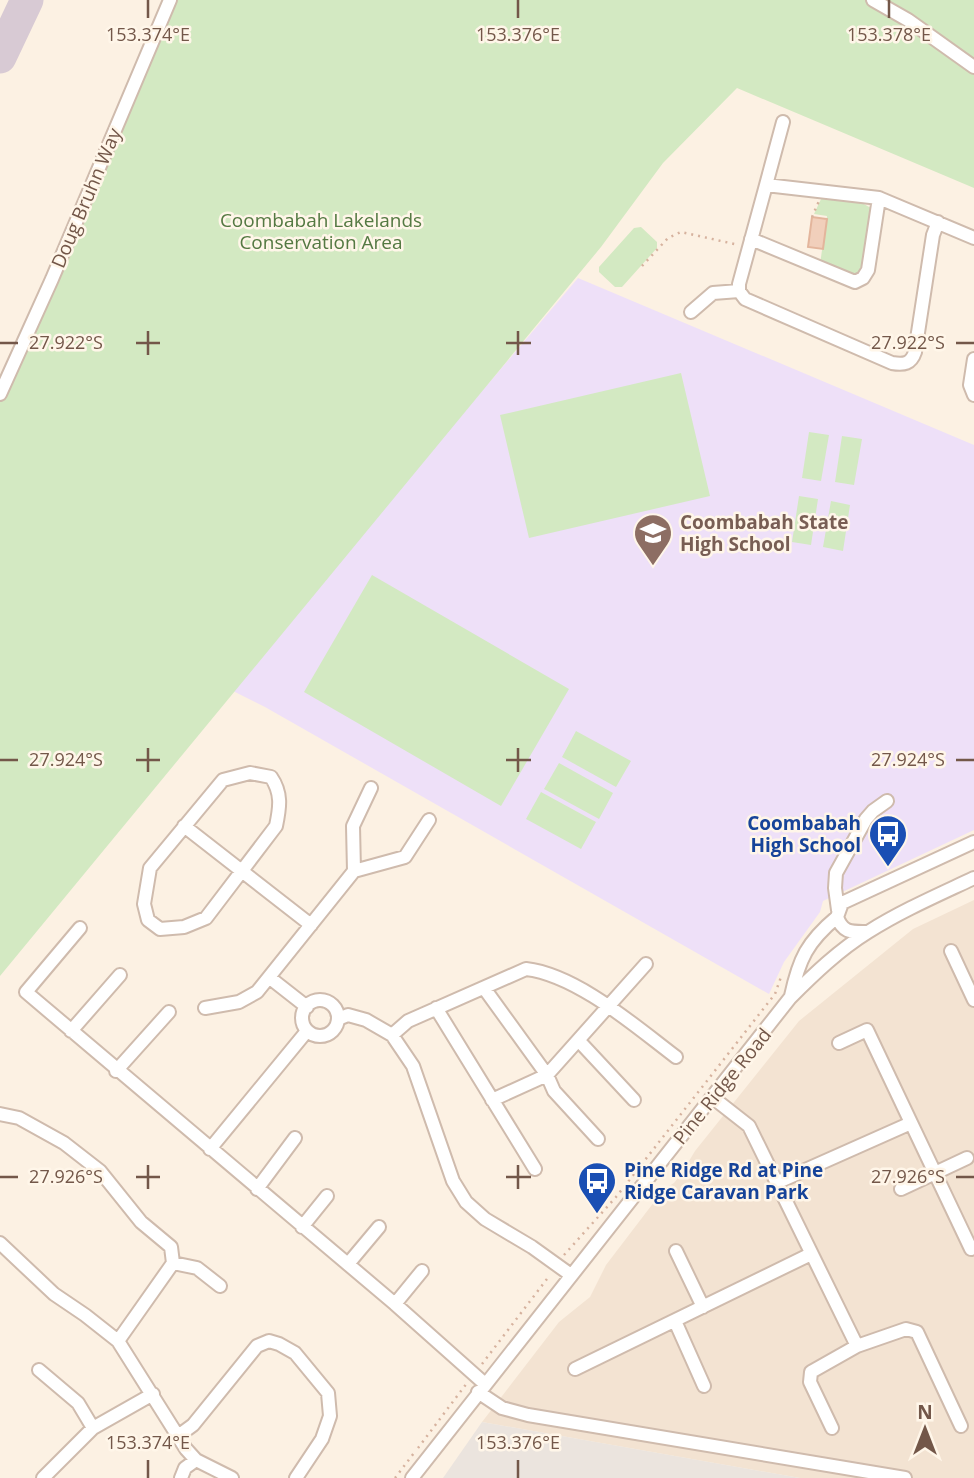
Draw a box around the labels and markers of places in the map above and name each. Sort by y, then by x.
place label: Coombabah State High School [680,509,848,557]
school or university icon: Coombabah State High School [632,512,674,567]
place label: Coombabah High School [747,810,861,858]
bus stop icon: Coombabah High School [867,813,909,868]
place label: Pine Ridge Rd at Pine Ridge Caravan Park [624,1157,823,1205]
bus stop icon: Pine Ridge Rd at Pine Ridge Caravan Park [576,1160,618,1215]

